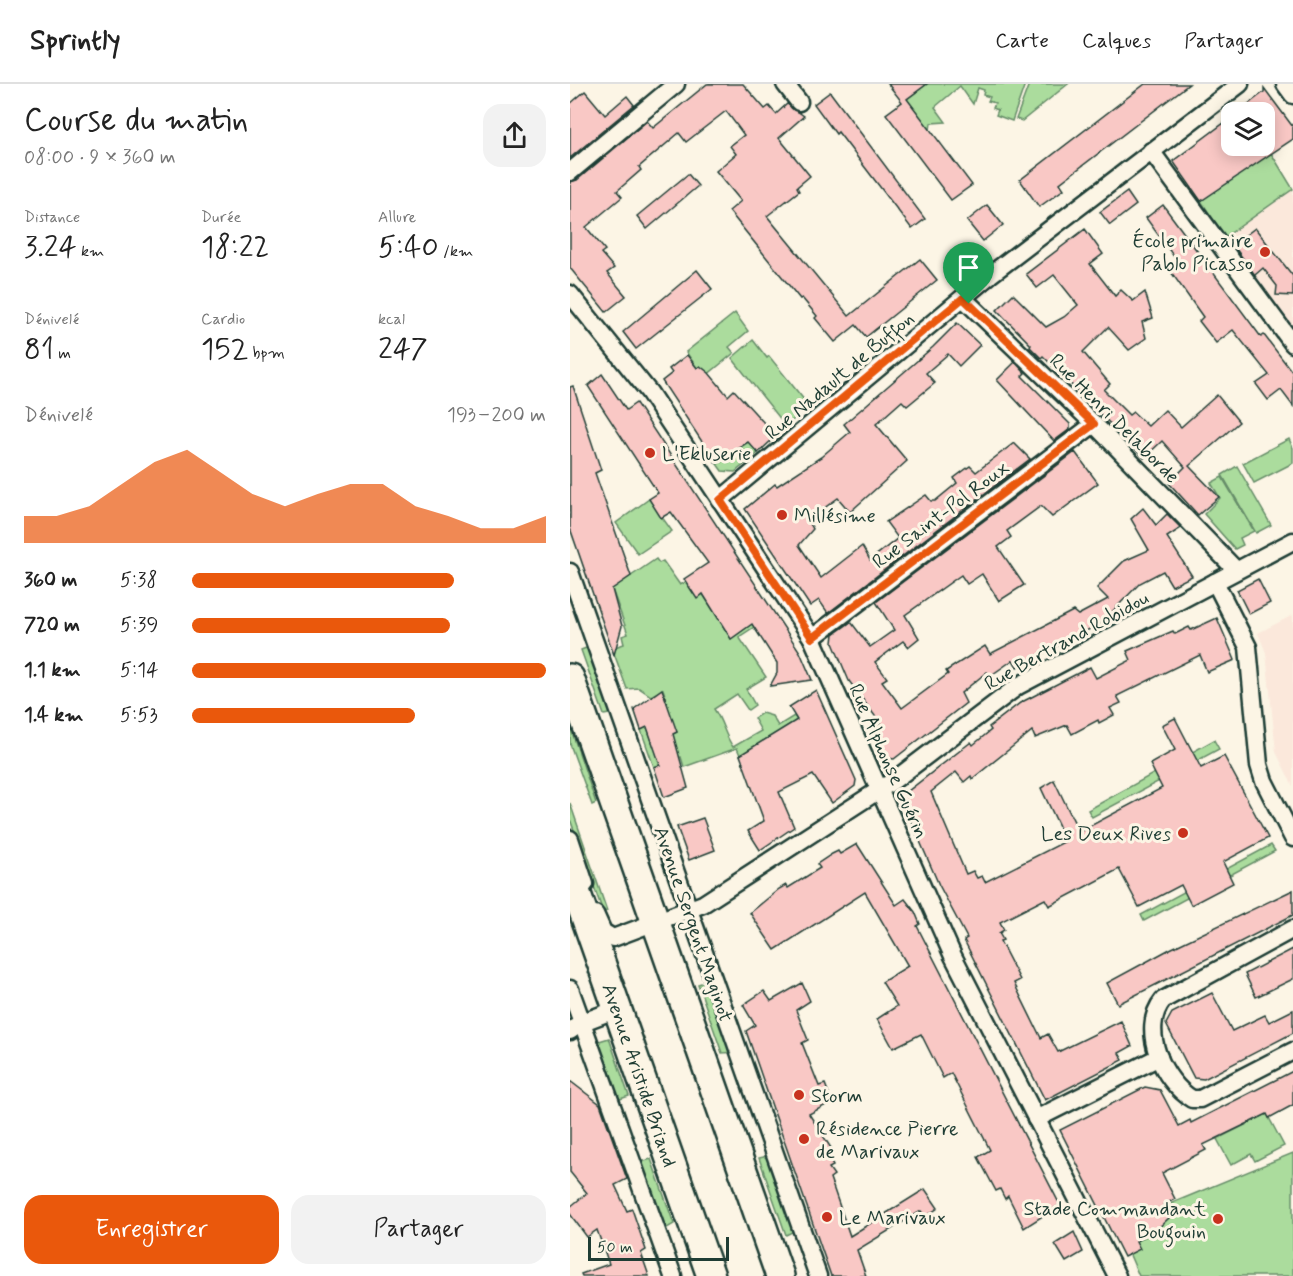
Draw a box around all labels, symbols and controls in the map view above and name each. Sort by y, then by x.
text: Sprintly [30,23,121,60]
text: Carte [995,27,1049,55]
text: Calques [1082,27,1151,55]
text: Partager [1184,27,1263,55]
text: Course du matin [24,99,248,143]
map controls [1221,102,1275,156]
button: layers [1221,102,1275,156]
button: share [483,104,546,167]
text: 08:00 · 9 × 360 m [24,144,176,171]
text: Distance [24,207,80,228]
text: Durée [201,207,241,228]
text: Allure [378,207,416,228]
text: 3.24 [24,228,77,267]
text: 18:22 [201,228,269,267]
text: 5:40 [378,228,439,267]
place label: École primaire Pablo Picasso [1133,228,1253,278]
text: km [77,241,104,262]
text: /km [439,241,473,262]
pin [943,242,994,304]
marker: École primaire Pablo Picasso [1258,245,1272,259]
icon: arrive [952,251,985,284]
street label: Rue Nadault de Buffon [760,306,922,448]
text: Dénivelé [24,309,79,330]
text: Cardio [201,309,245,330]
text: kcal [378,309,405,330]
text: 81 [24,330,54,369]
text: 152 [201,330,248,369]
text: 247 [378,330,428,369]
text: m [54,343,71,364]
text: bpm [248,343,285,364]
street label: Rue Henri Delaborde [1043,348,1185,490]
text: Dénivelé [24,402,93,429]
text: 193–200 m [447,402,546,429]
place label: L'Ekluserie [662,441,751,468]
marker: L'Ekluserie [643,446,657,460]
street label: Rue Saint-Pol Roux [867,454,1015,576]
place label: Millésime [794,503,876,530]
marker: Millésime [775,508,789,522]
text: 360 m [24,567,77,594]
text: 5:38 [120,567,157,594]
street label: Rue Bertrand Robidou [980,585,1154,698]
text: 720 m [24,612,80,639]
text: 5:39 [120,612,158,639]
text: 1.1 km [24,657,81,684]
text: 5:14 [120,657,158,684]
street label: Rue Alphonse Guérin [841,680,934,843]
text: 1.4 km [24,702,83,729]
text: 5:53 [120,702,158,729]
place label: Les Deux Rives [1041,821,1171,848]
street label: Avenue Sergent Maginot [645,823,739,1026]
marker: Les Deux Rives [1176,826,1190,840]
street label: Avenue Aristide Briand [594,980,683,1171]
place label: Storm [811,1083,863,1110]
marker: Storm [792,1088,806,1102]
place label: Résidence Pierre de Marivaux [816,1116,959,1166]
marker: Résidence Pierre de Marivaux [797,1132,811,1146]
button: Enregistrer [24,1195,279,1264]
button: Partager [291,1195,546,1264]
place label: Stade Commandant Bougouin [1024,1196,1206,1248]
place label: Le Marivaux [839,1205,946,1232]
marker: Le Marivaux [820,1210,834,1224]
marker: Stade Commandant Bougouin [1211,1212,1225,1226]
scale bar [588,1234,729,1262]
text: 50 m [597,1237,633,1258]

